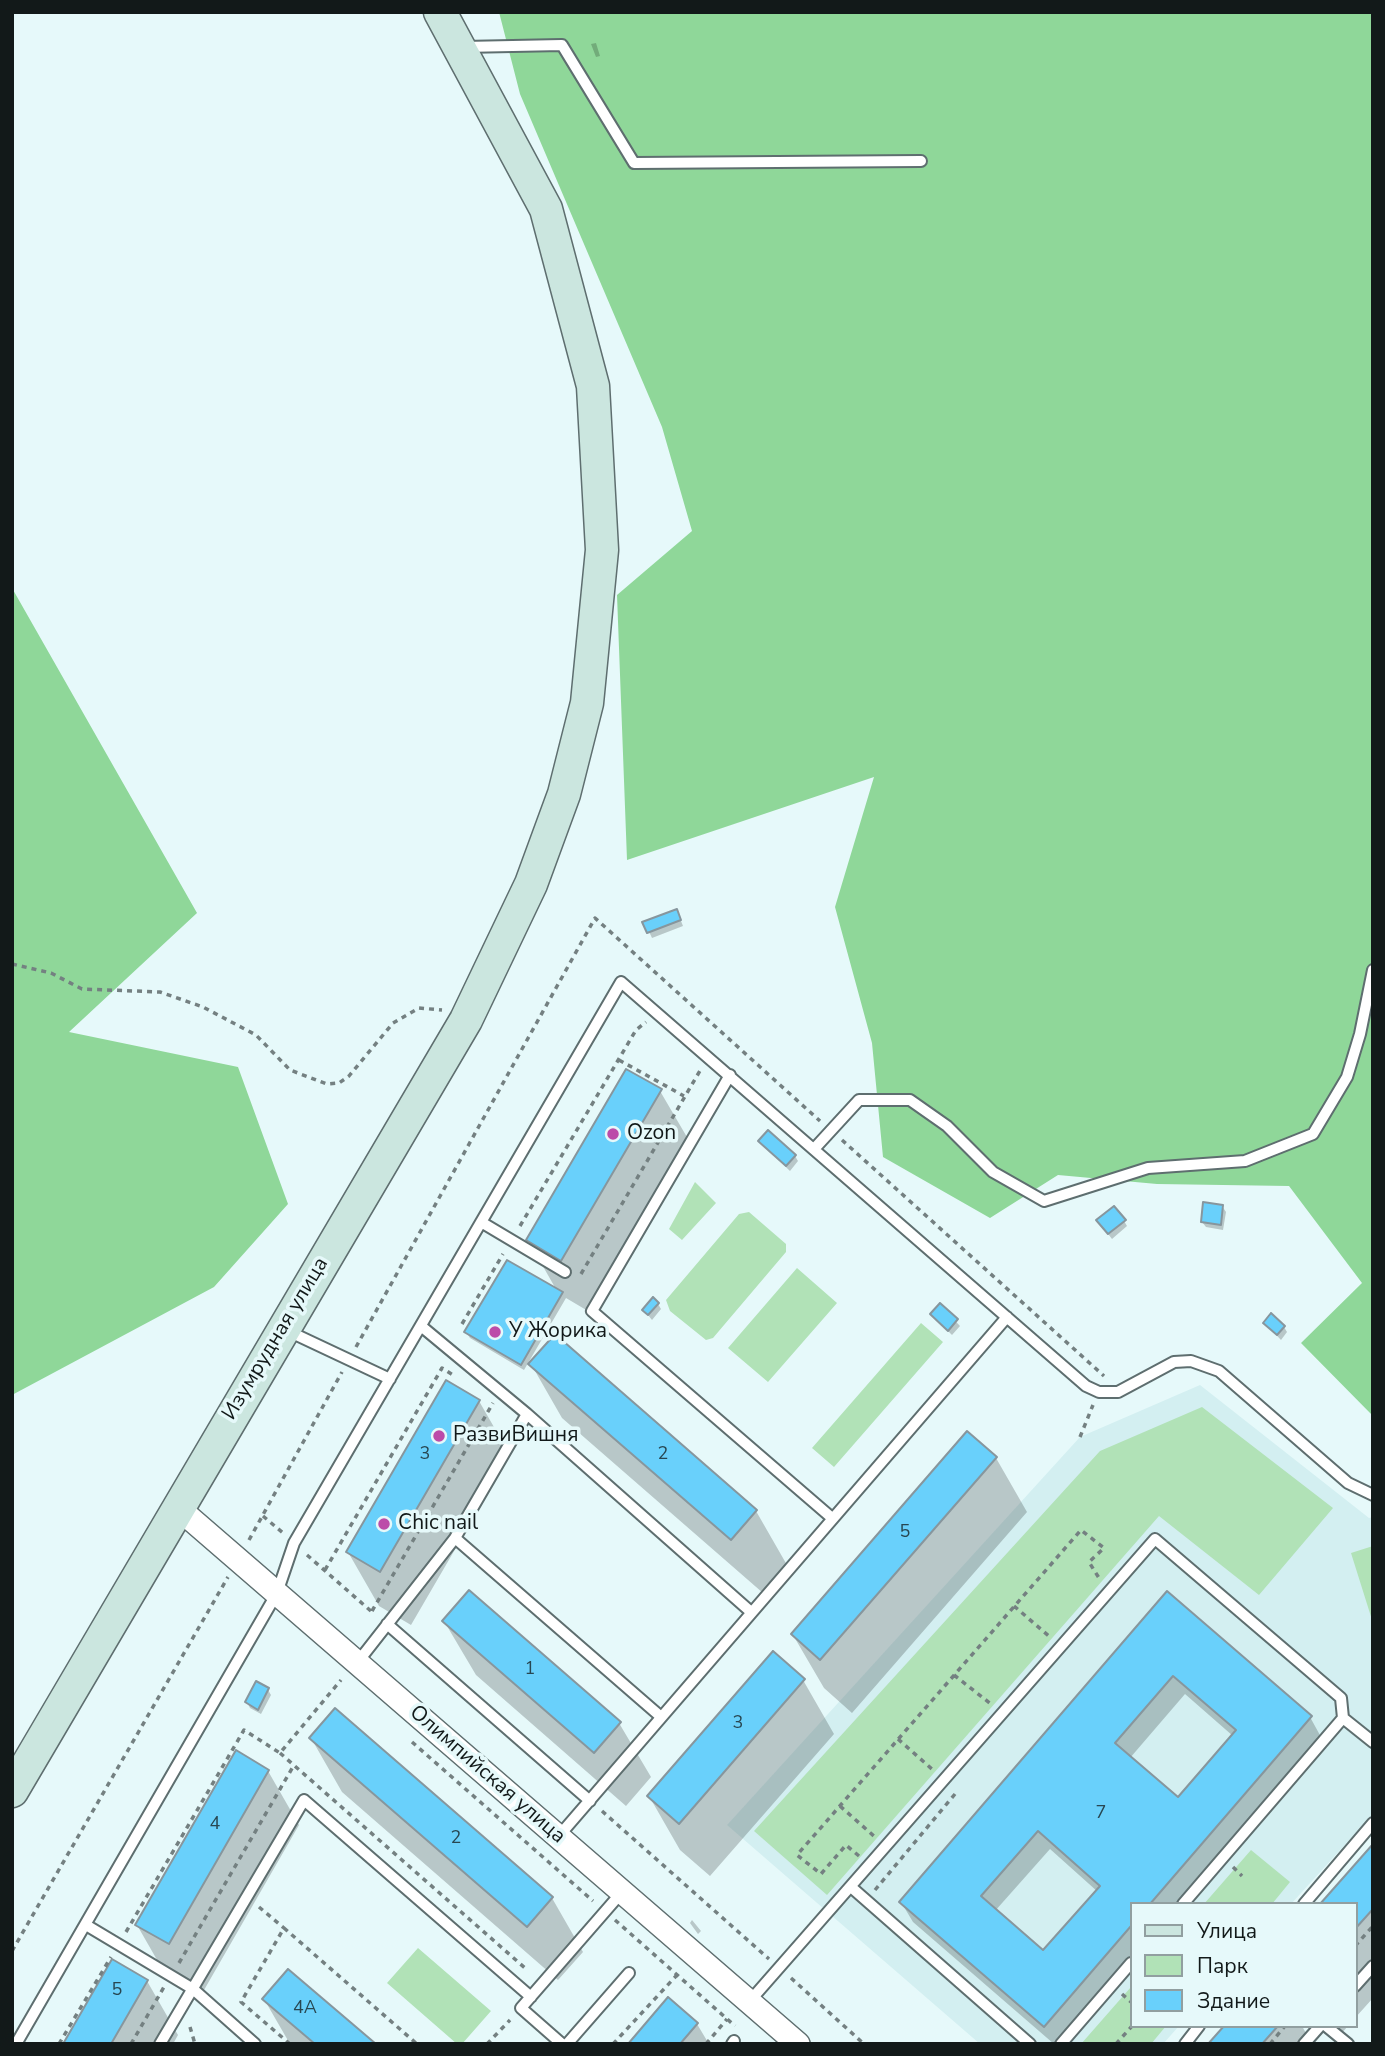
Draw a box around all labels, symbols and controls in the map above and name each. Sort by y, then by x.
place label: Ozon [627,1121,676,1147]
marker: Ozon [605,1126,621,1142]
street label: Изумрудная улица [217,1253,335,1425]
place label: У Жорика [509,1319,607,1345]
marker: У Жорика [487,1324,503,1340]
place label: РазвиВишня [453,1423,578,1449]
marker: РазвиВишня [431,1428,447,1444]
house number: 3 [420,1444,430,1466]
house number: 2 [658,1444,668,1466]
place label: Chic nail [398,1511,478,1537]
marker: Chic nail [376,1516,392,1532]
house number: 5 [900,1522,910,1544]
house number: 1 [525,1659,535,1681]
street label: Олимпийская улица [404,1700,570,1850]
house number: 3 [733,1713,743,1735]
house number: 7 [1096,1803,1106,1825]
house number: 4 [210,1814,220,1836]
house number: 2 [451,1828,461,1850]
legend [1130,1902,1357,2028]
text: Улица [1197,1917,1257,1945]
text: Парк [1197,1952,1248,1980]
house number: 5 [112,1980,122,2002]
text: Здание [1197,1987,1270,2015]
house number: 4А [293,1998,317,2020]

